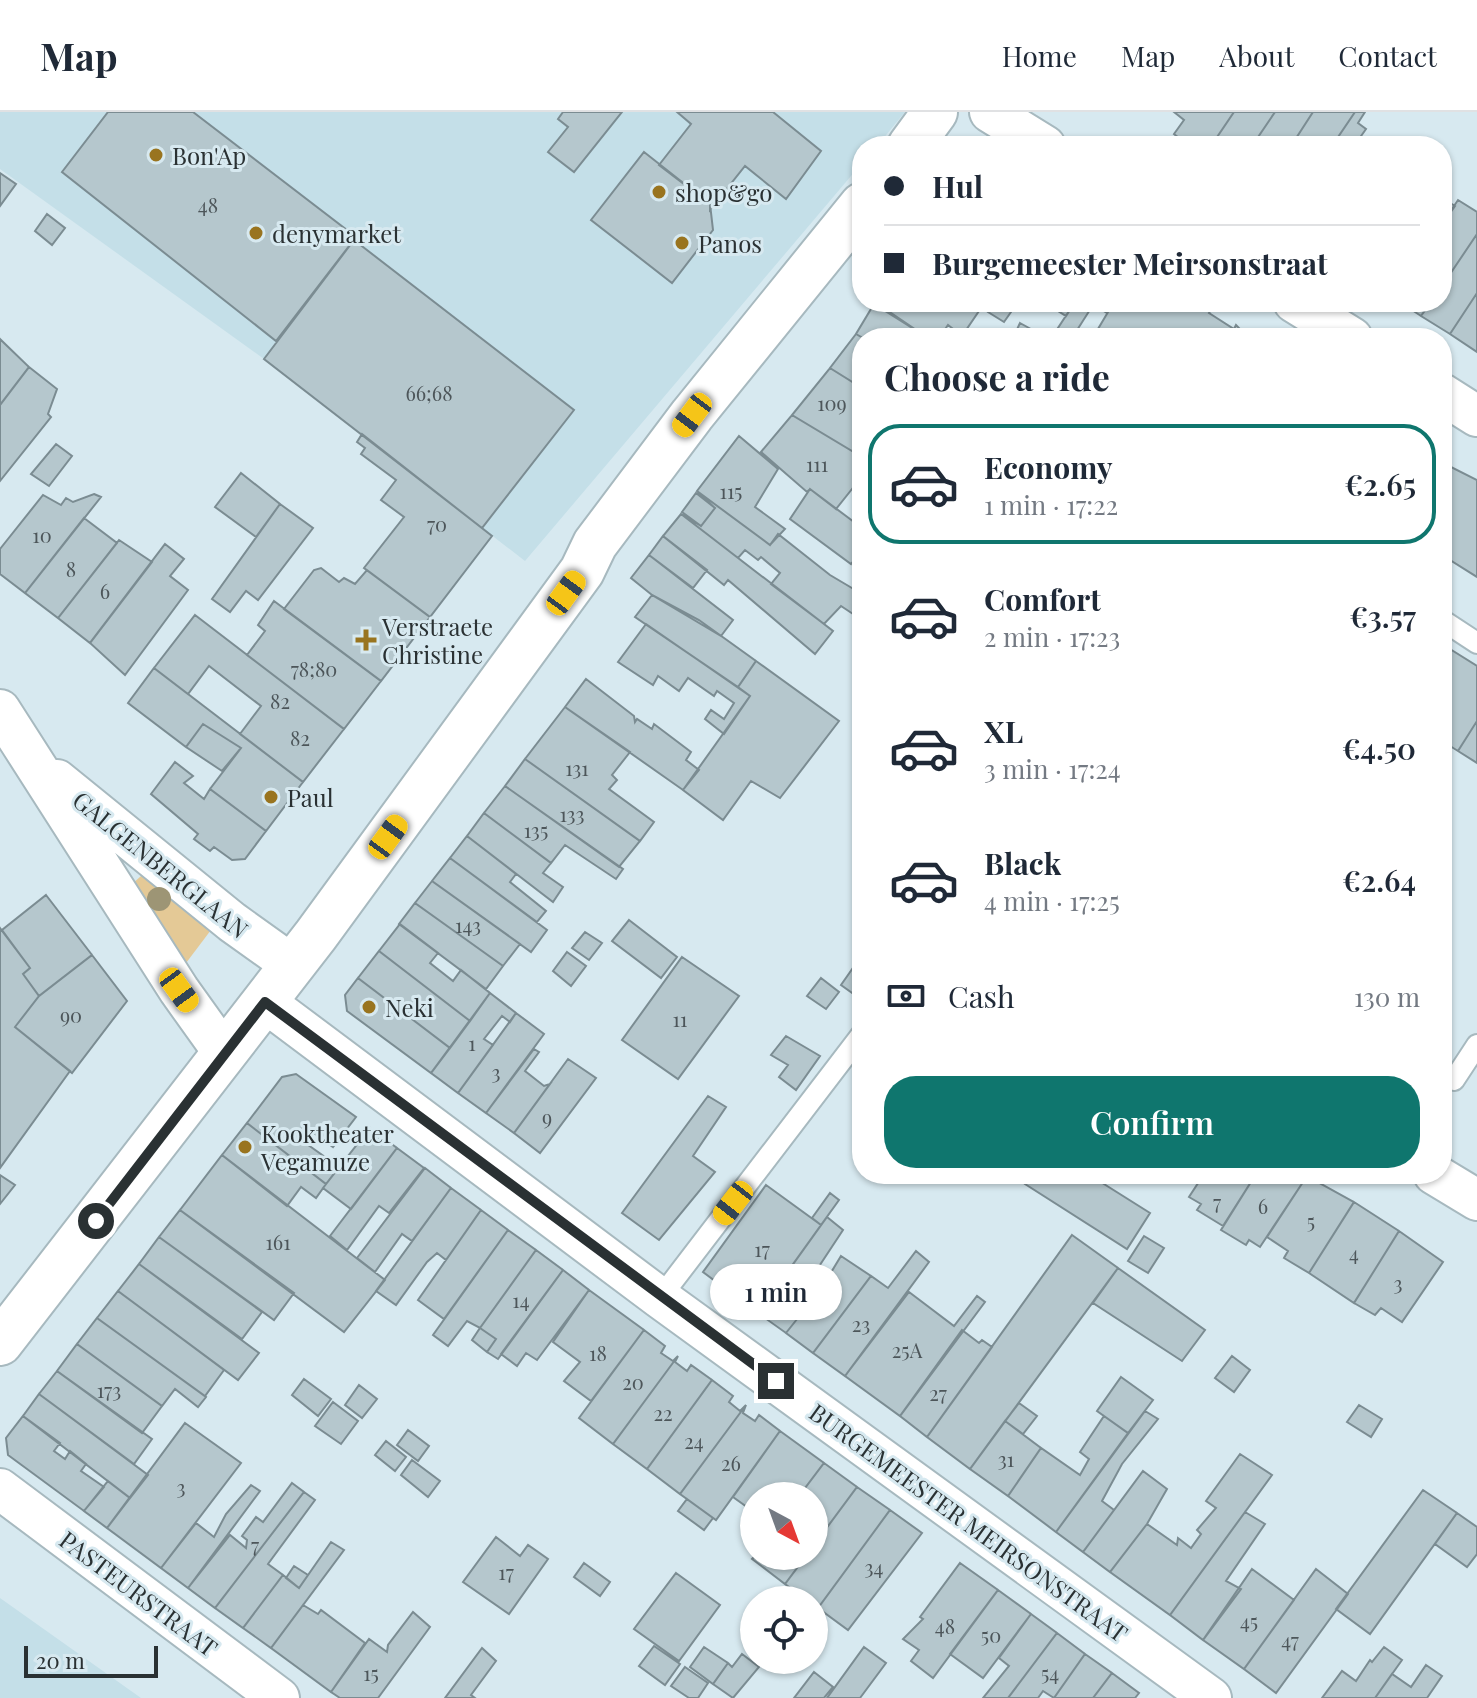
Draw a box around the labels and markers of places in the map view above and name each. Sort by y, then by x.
place label: Bon'Ap [172,139,246,171]
marker: Bon'Ap [147,146,165,164]
place label: shop&go [675,176,772,208]
marker: shop&go [650,183,668,201]
place label: denymarket [272,217,401,249]
marker: denymarket [247,224,265,242]
place label: Panos [698,227,762,259]
marker: Panos [673,234,691,252]
place label: Verstraete Christine [381,610,493,670]
marker: Verstraete Christine [357,631,375,649]
place label: Paul [287,781,334,813]
marker: Paul [262,788,280,806]
place label: Neki [385,991,434,1023]
marker: Neki [360,998,378,1016]
place label: Kooktheater Vegamuze [260,1117,394,1177]
marker: Kooktheater Vegamuze [236,1138,254,1156]

